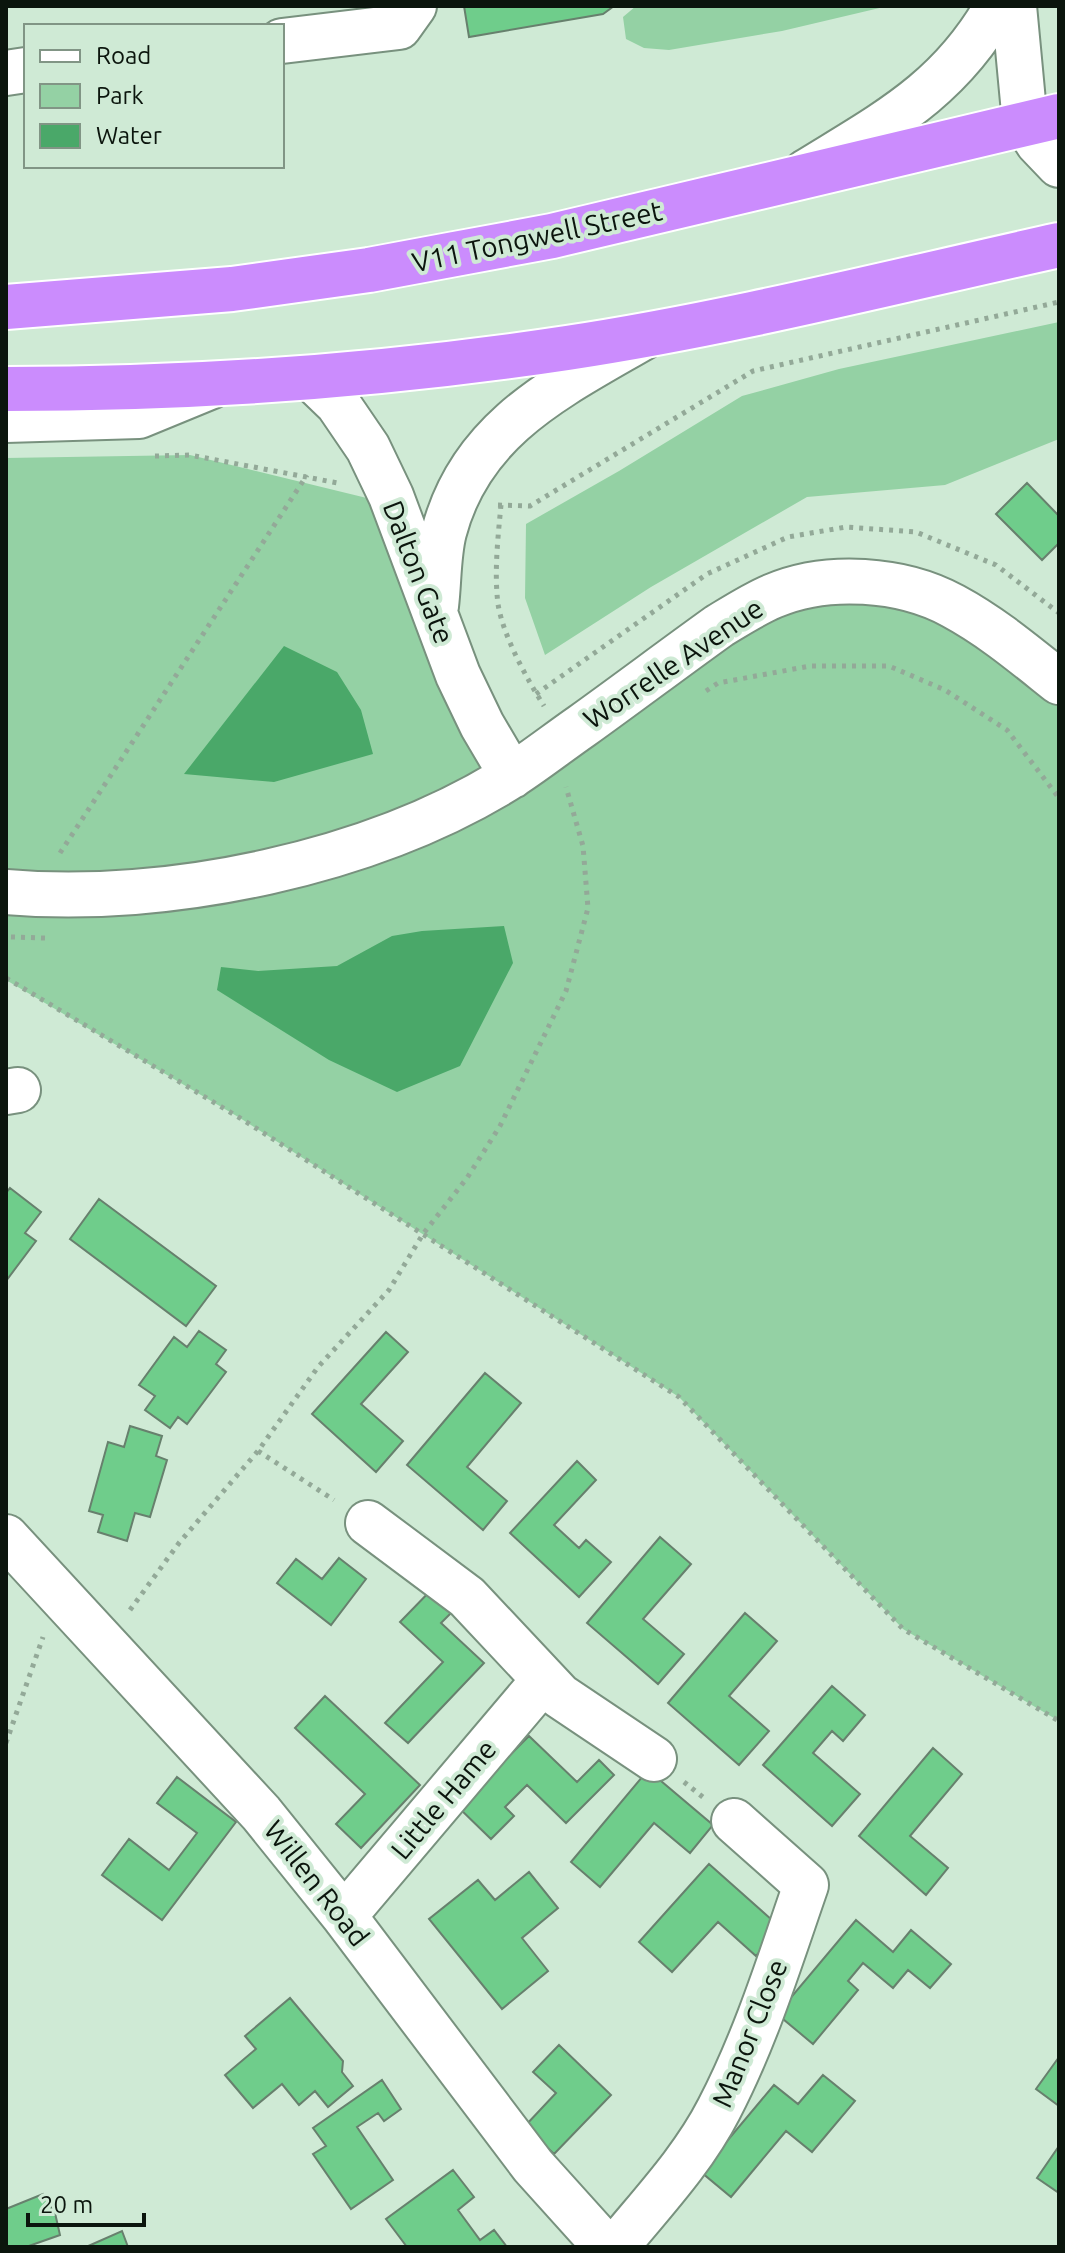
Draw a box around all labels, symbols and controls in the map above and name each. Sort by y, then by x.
legend [24,24,284,168]
text: Road [96,42,151,69]
text: Park [96,82,144,109]
text: Water [96,122,162,149]
street label: V11 Tongwell Street [409,194,665,278]
street label: Dalton Gate [378,496,460,648]
street label: Worrelle Avenue [578,592,768,734]
street label: Little Hame [384,1733,502,1865]
street label: Willen Road [259,1814,375,1952]
street label: Manor Close [705,1955,793,2111]
scale bar [28,2177,144,2227]
text: 20 m [40,2191,93,2218]

